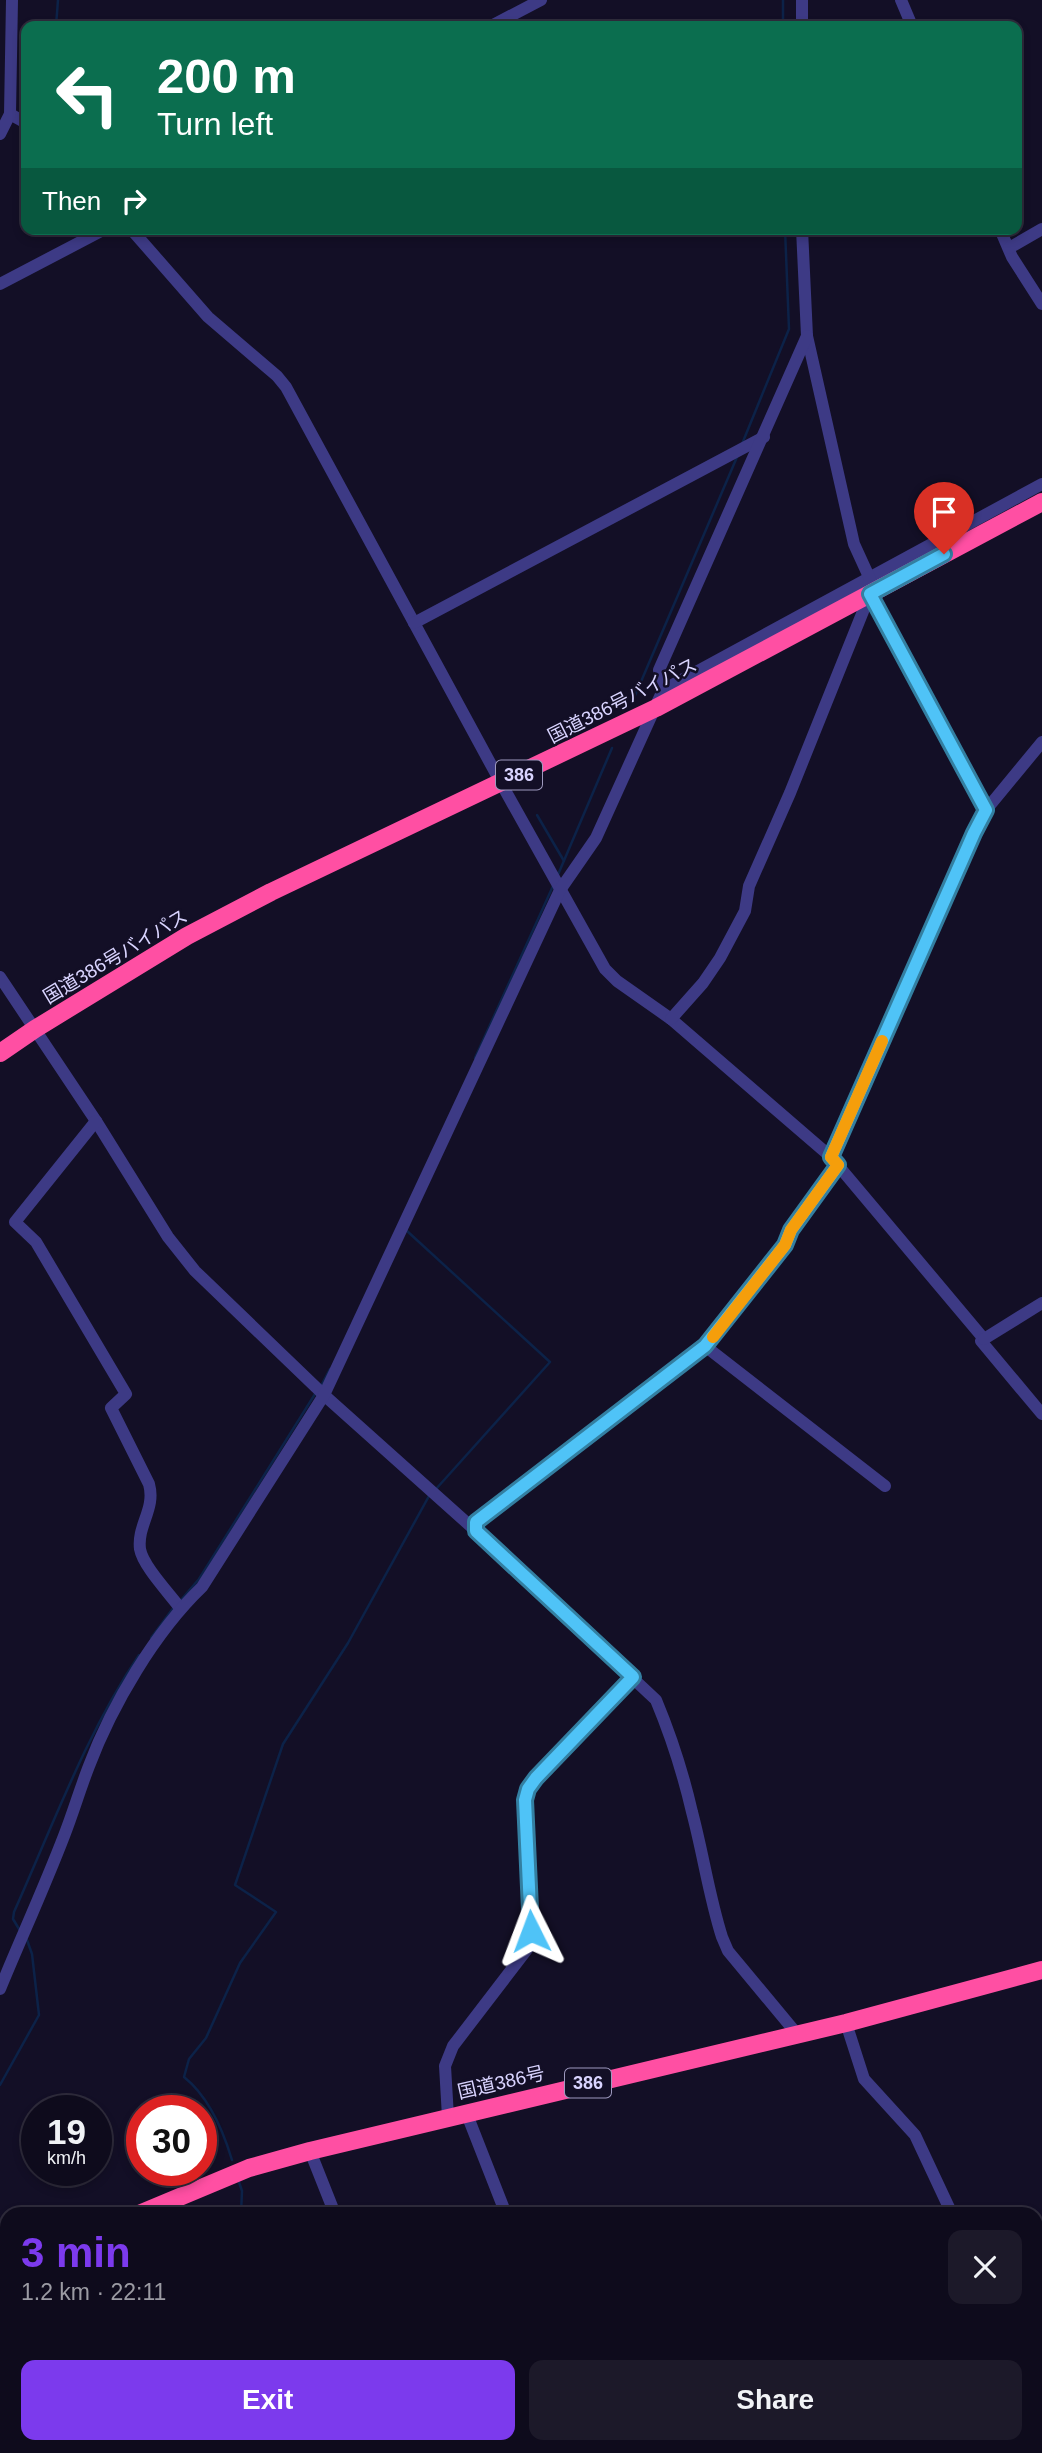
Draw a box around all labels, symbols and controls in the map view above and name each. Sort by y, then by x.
icon: left [42,49,133,140]
text: 200 m [157,49,296,103]
text: Turn left [157,106,273,142]
icon: right [115,182,153,220]
text: Then [42,186,101,216]
pin [914,482,974,554]
icon: arrive [925,493,963,531]
street label: 国道386号バイパス [544,654,700,747]
road number: 386 [496,760,542,790]
street label: 国道386号バイパス [39,905,191,1008]
position arrow [494,1894,568,1968]
street label: 国道386号 [456,2062,547,2103]
road number: 386 [565,2068,611,2098]
speed limit sign: 30 [126,2095,217,2186]
text: 19 [47,2112,86,2151]
text: km/h [47,2148,86,2168]
text: 3 min [21,2229,131,2276]
button: close [948,2230,1022,2304]
text: 1.2 km · 22:11 [21,2279,166,2305]
button: Exit [21,2360,515,2440]
button: Share [529,2360,1022,2440]

